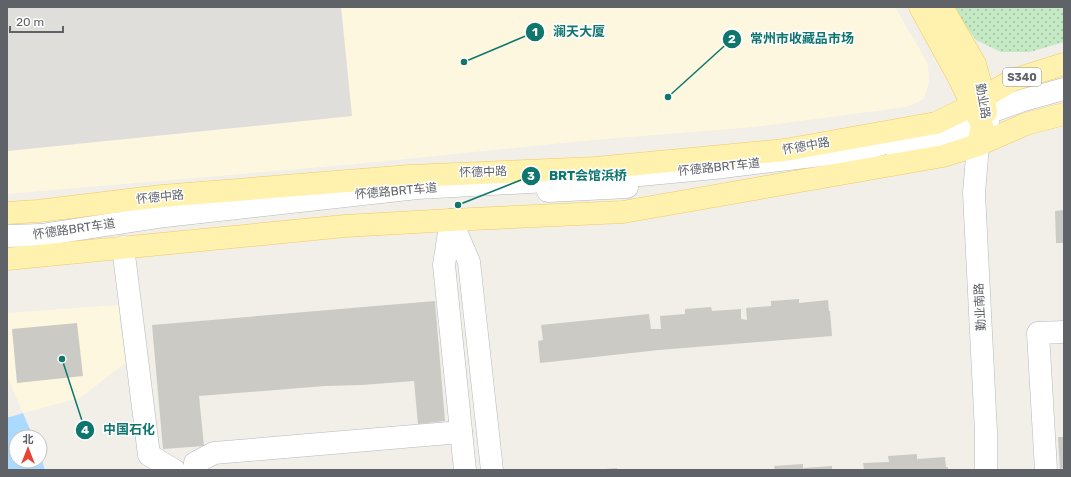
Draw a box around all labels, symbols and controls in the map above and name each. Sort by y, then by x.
scale bar [10,8,63,34]
text: 20 m [16,15,44,29]
callout: 澜天大厦 [525,19,613,44]
text: 澜天大厦 [553,24,605,39]
text: 1 [532,25,538,39]
callout: 常州市收藏品市场 [722,26,862,51]
text: 常州市收藏品市场 [750,31,854,46]
text: 2 [728,32,736,46]
road number: S340 [1003,68,1041,86]
street label: 勤业路 [973,82,993,120]
street label: 怀德中路 [781,135,831,157]
street label: 怀德路BRT车道 [677,156,761,178]
callout: BRT会馆浜桥 [521,163,635,188]
street label: 怀德中路 [459,164,507,180]
text: BRT会馆浜桥 [549,168,627,183]
text: 3 [527,169,535,183]
street label: 怀德路BRT车道 [354,180,438,202]
street label: 怀德中路 [135,188,185,206]
street label: 怀德路BRT车道 [32,216,116,242]
street label: 勤业南路 [972,283,988,331]
callout: 中国石化 [75,417,163,442]
text: 中国石化 [103,422,155,437]
text: 4 [81,423,89,437]
north arrow [8,429,48,469]
text: 北 [23,433,34,446]

